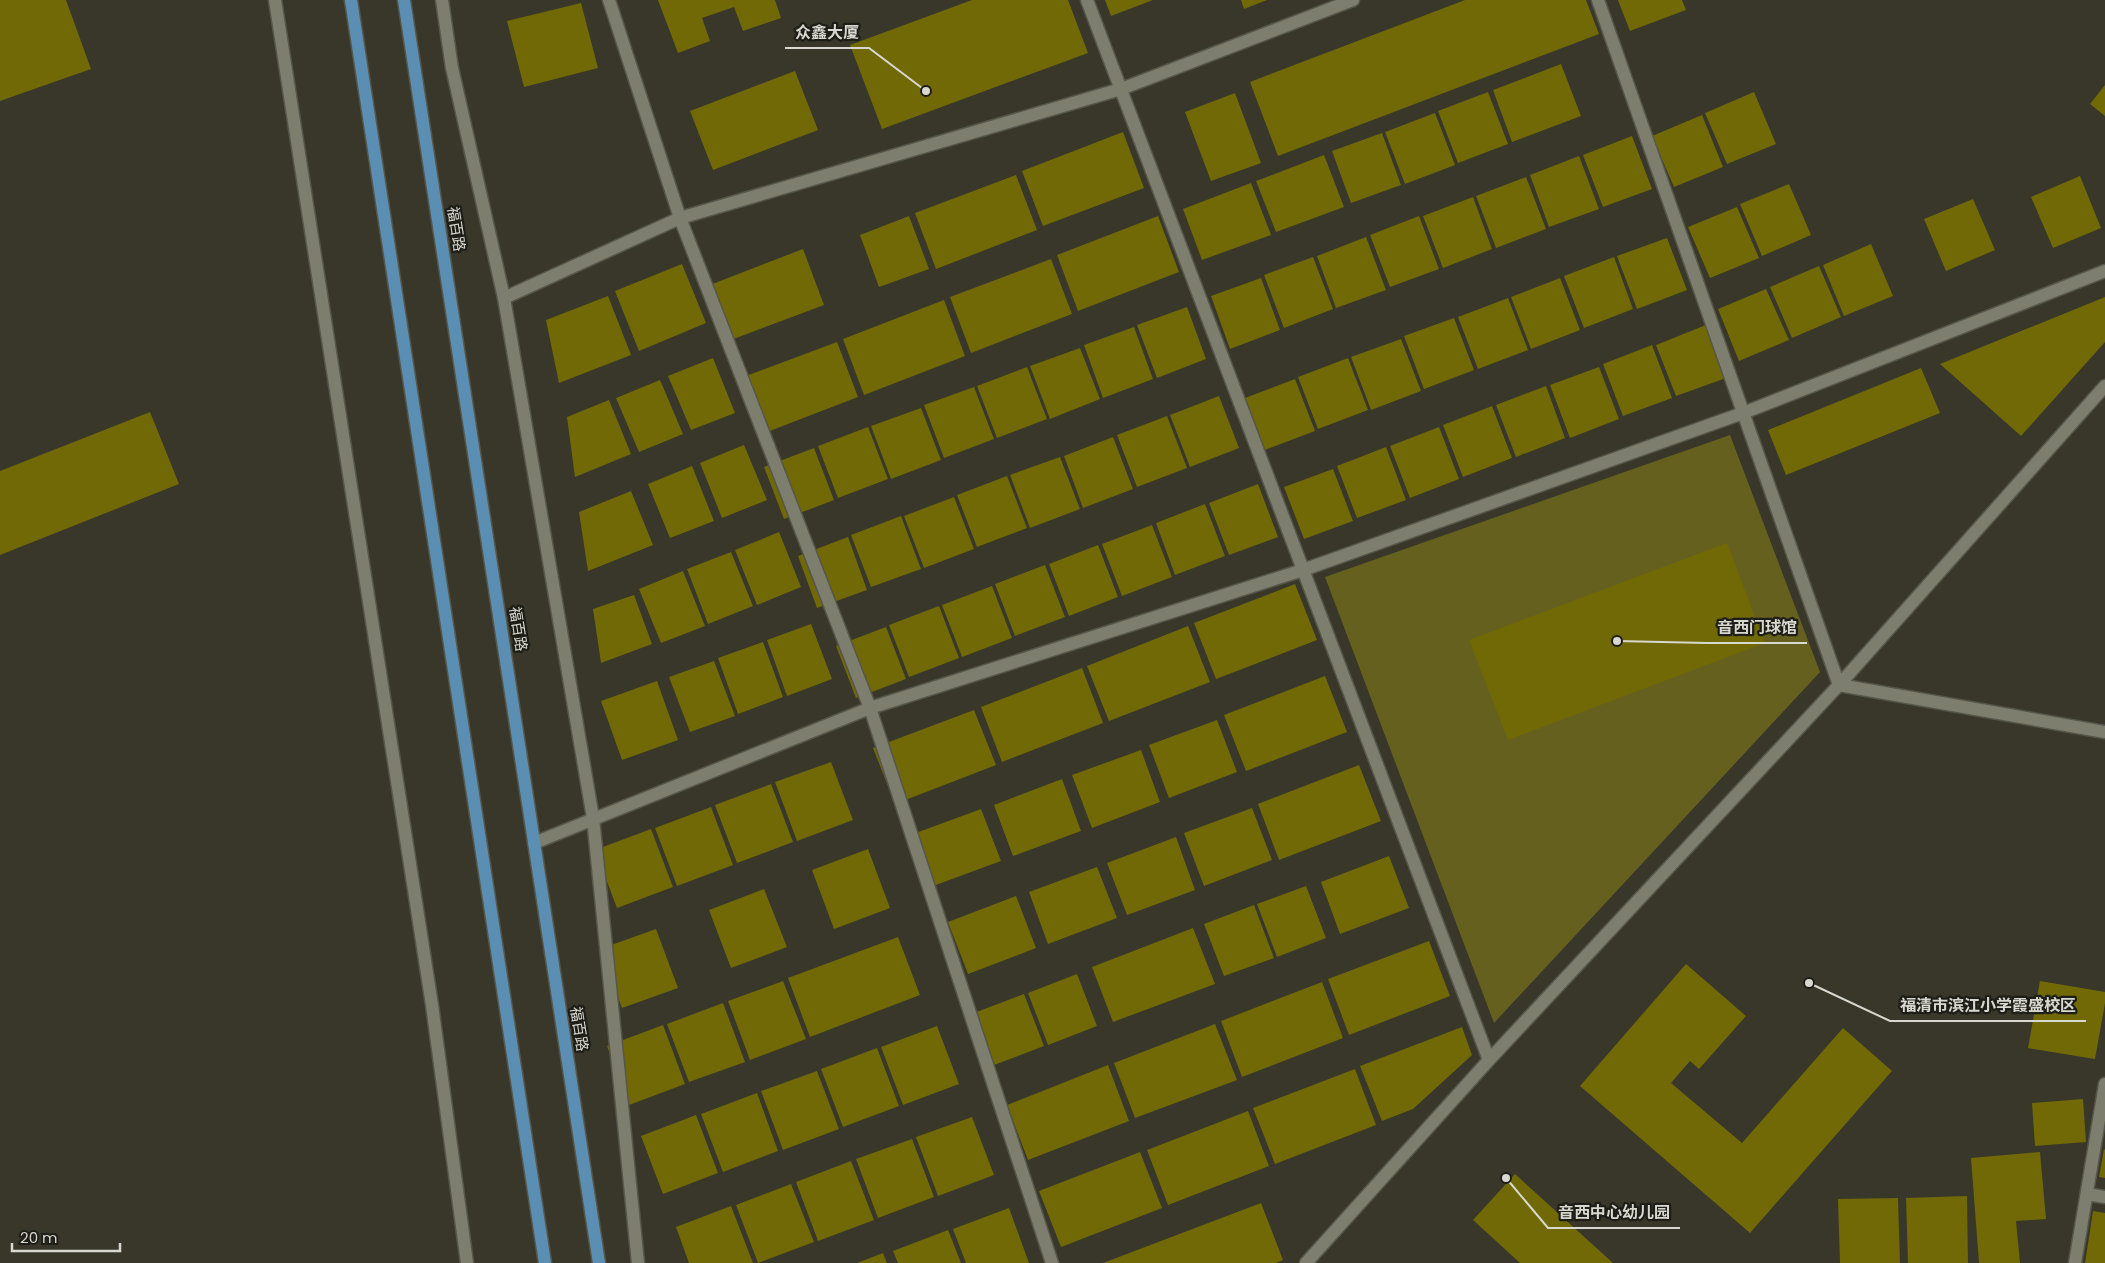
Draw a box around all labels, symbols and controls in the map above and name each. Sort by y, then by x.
callout: 众鑫大厦 [785,17,869,48]
text: 众鑫大厦 [795,21,859,44]
street label: 福百路 [443,205,470,253]
street label: 福百路 [505,605,532,653]
callout: 音西门球馆 [1707,612,1807,643]
text: 音西门球馆 [1717,616,1797,639]
callout: 福清市滨江小学霞盛校区 [1890,990,2086,1021]
text: 福清市滨江小学霞盛校区 [1900,994,2076,1017]
street label: 福百路 [566,1005,593,1053]
callout: 音西中心幼儿园 [1548,1197,1680,1228]
text: 音西中心幼儿园 [1558,1201,1670,1224]
scale bar [12,1220,120,1252]
text: 20 m [20,1227,58,1248]

